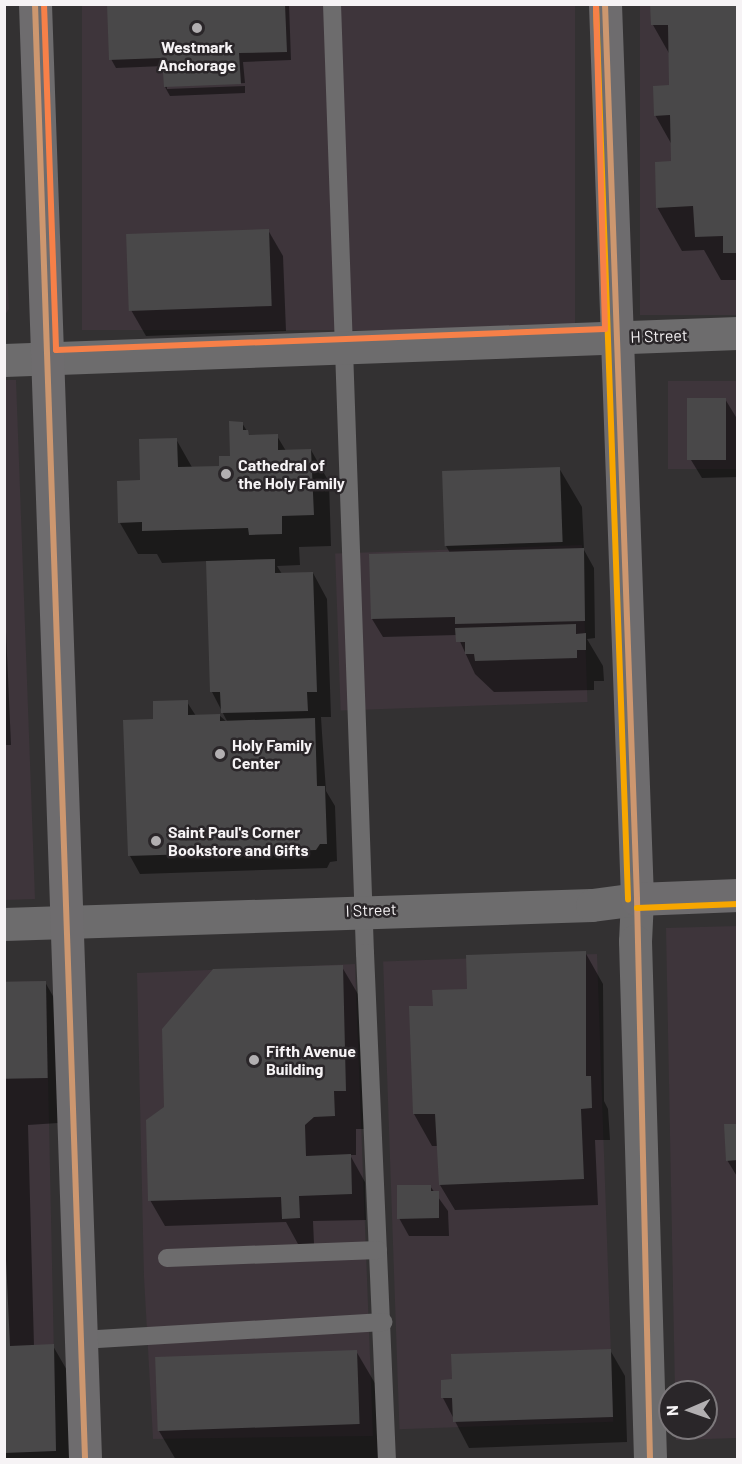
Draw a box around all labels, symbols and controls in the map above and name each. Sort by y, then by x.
marker: Westmark Anchorage [190,21,204,35]
place label: Westmark Anchorage [158,37,236,75]
street label: H Street [630,325,688,347]
place label: Cathedral of the Holy Family [238,455,345,493]
marker: Cathedral of the Holy Family [219,467,233,481]
place label: Holy Family Center [232,735,312,773]
marker: Holy Family Center [213,747,227,761]
place label: Saint Paul's Corner Bookstore and Gifts [168,822,308,860]
marker: Saint Paul's Corner Bookstore and Gifts [149,834,163,848]
street label: I Street [345,900,397,920]
place label: Fifth Avenue Building [266,1041,356,1079]
marker: Fifth Avenue Building [247,1053,261,1067]
north arrow [658,1380,718,1440]
text: N [662,1405,681,1416]

